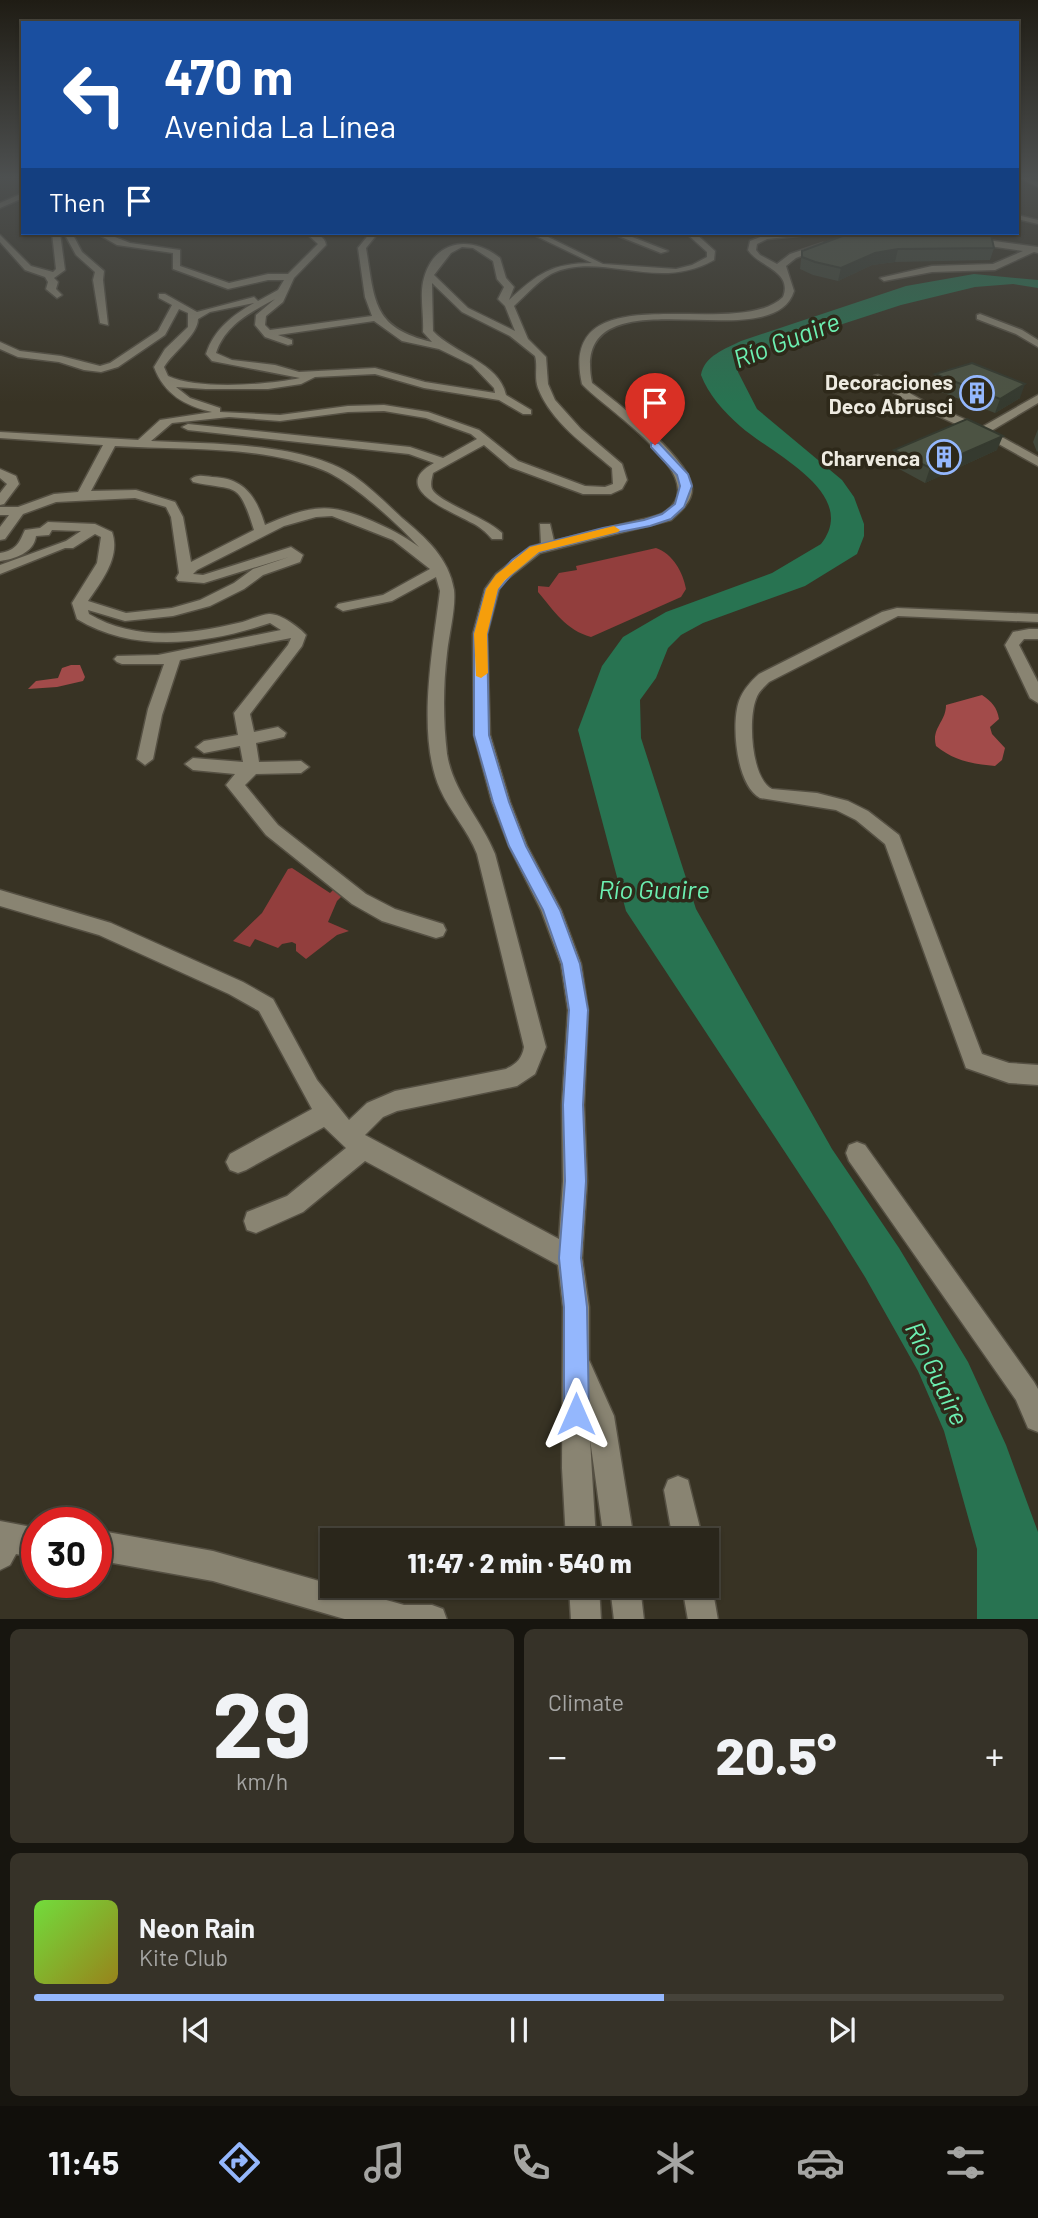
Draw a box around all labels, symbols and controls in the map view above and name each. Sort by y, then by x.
text: 470 m [164,46,293,105]
icon: left [49,49,140,140]
text: Avenida La Línea [164,106,396,144]
icon: arrive [120,182,158,220]
text: Then [49,186,106,217]
water label: Río Guaire [729,305,843,373]
place label: Decoraciones Deco Abrusci [825,369,953,418]
pin [625,373,685,445]
building icon: Decoraciones Deco Abrusci [958,374,996,412]
icon: arrive [636,384,674,422]
building icon: Charvenca [925,438,963,476]
place label: Charvenca [821,445,920,470]
water label: Río Guaire [598,873,710,904]
water label: Río Guaire [900,1316,976,1430]
position arrow [539,1377,613,1451]
speed limit sign: 30 [21,1507,112,1598]
text: 11:47 · 2 min · 540 m [408,1547,632,1578]
text: 29 [212,1667,312,1776]
text: Climate [548,1688,624,1716]
text: 20.5° [715,1723,837,1785]
text: − [548,1732,567,1778]
text: + [985,1732,1004,1778]
text: km/h [236,1767,288,1795]
text: Neon Rain [139,1912,255,1943]
text: Kite Club [139,1943,228,1971]
icon: previous [177,2011,215,2049]
icon: pause [500,2011,538,2049]
icon: next [823,2011,861,2049]
icon: directions [215,2138,264,2187]
icon: music [360,2138,409,2187]
icon: phone [506,2138,555,2187]
icon: climate [651,2138,700,2187]
icon: car [796,2138,845,2187]
icon: filters [941,2138,990,2187]
text: 11:45 [48,2143,119,2181]

